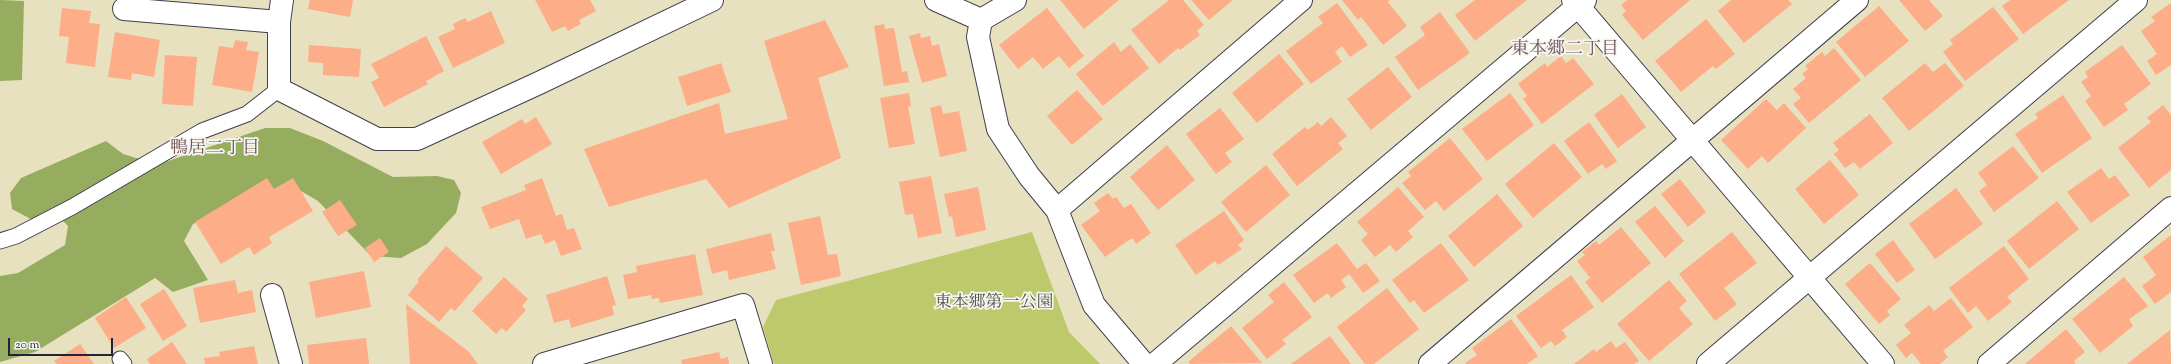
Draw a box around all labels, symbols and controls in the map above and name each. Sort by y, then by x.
district label: 東本郷二丁目 [1511,40,1619,62]
district label: 鴨居二丁目 [170,139,260,161]
park label: 東本郷第一公園 [935,294,1053,314]
scale bar [10,330,115,356]
text: 20 m [15,336,39,354]

